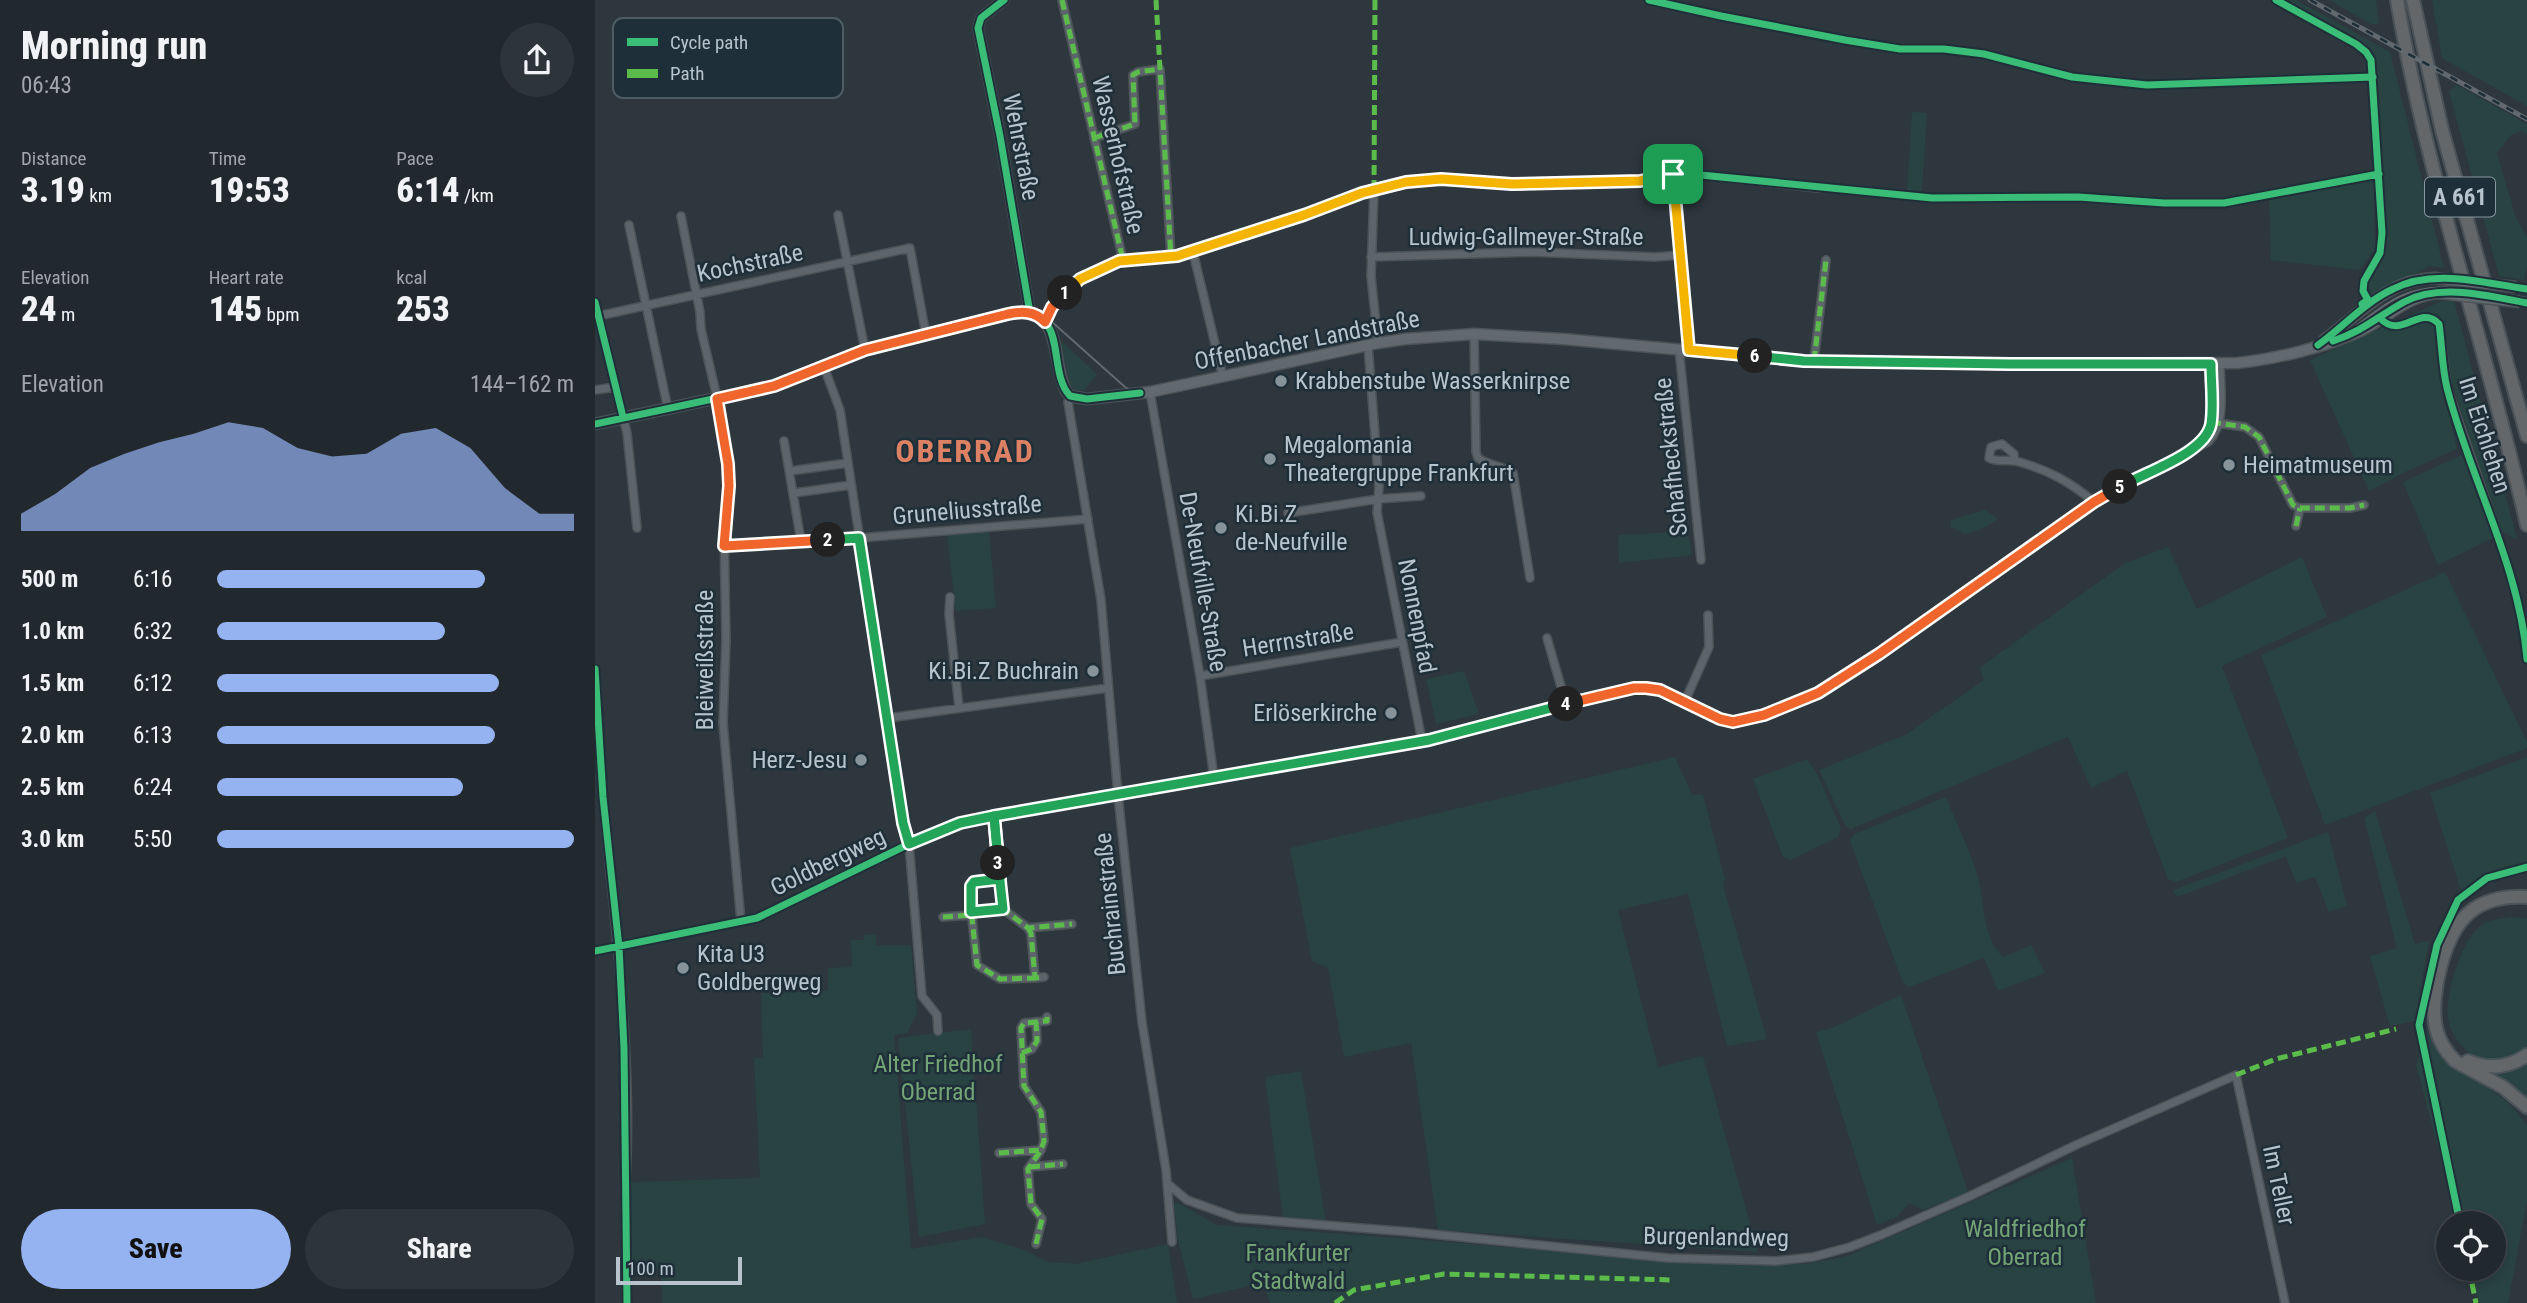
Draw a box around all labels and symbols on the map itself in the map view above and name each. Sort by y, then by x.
legend [613,18,843,98]
text: Cycle path [670,31,748,54]
text: Path [670,62,704,85]
street label: Wasserhofstraße [1086,73,1150,237]
street label: Wehrstraße [997,91,1045,203]
pin [1643,144,1703,204]
road number: A 661 [2425,178,2495,216]
street label: Ludwig-Gallmeyer-Straße [1408,223,1644,251]
street label: Kochstraße [694,238,806,288]
pin: 1 [1047,276,1083,310]
street label: Offenbacher Landstraße [1192,304,1422,376]
pin: 6 [1737,338,1773,374]
place label: Krabbenstube Wasserknirpse [1295,367,1570,395]
marker: Krabbenstube Wasserknirpse [1273,373,1289,389]
street label: Im Eichlehen [2453,373,2517,497]
street label: Schafheckstraße [1649,376,1693,538]
place label: Megalomania Theatergruppe Frankfurt [1284,431,1514,487]
district label: OBERRAD [895,432,1035,470]
marker: Megalomania Theatergruppe Frankfurt [1262,451,1278,467]
place label: Heimatmuseum [2243,451,2393,479]
marker: Heimatmuseum [2221,457,2237,473]
pin: 5 [2103,470,2137,504]
street label: Gruneliusstraße [891,490,1043,530]
street label: De-Neufville-Straße [1173,490,1233,674]
place label: Ki.Bi.Z de-Neufville [1235,500,1347,556]
marker: Ki.Bi.Z de-Neufville [1213,520,1229,536]
pin: 2 [811,522,845,558]
street label: Nonnenpfad [1392,556,1442,676]
street label: Bleiweißstraße [691,590,719,730]
street label: Herrnstraße [1240,617,1356,663]
place label: Ki.Bi.Z Buchrain [928,657,1079,685]
marker: Ki.Bi.Z Buchrain [1085,663,1101,679]
pin: 4 [1549,686,1583,722]
place label: Erlöserkirche [1253,699,1377,727]
marker: Erlöserkirche [1383,705,1399,721]
place label: Herz-Jesu [752,746,847,774]
marker: Herz-Jesu [853,752,869,768]
street label: Goldbergweg [766,822,890,902]
street label: Buchrainstraße [1089,831,1131,977]
pin: 3 [981,846,1015,880]
place label: Kita U3 Goldbergweg [697,940,821,996]
marker: Kita U3 Goldbergweg [675,960,691,976]
park label: Alter Friedhof Oberrad [874,1050,1003,1106]
street label: Im Teller [2257,1142,2301,1228]
park label: Waldfriedhof Oberrad [1964,1215,2086,1271]
street label: Burgenlandweg [1643,1222,1789,1252]
park label: Frankfurter Stadtwald [1246,1239,1350,1295]
scale bar [616,1254,742,1286]

